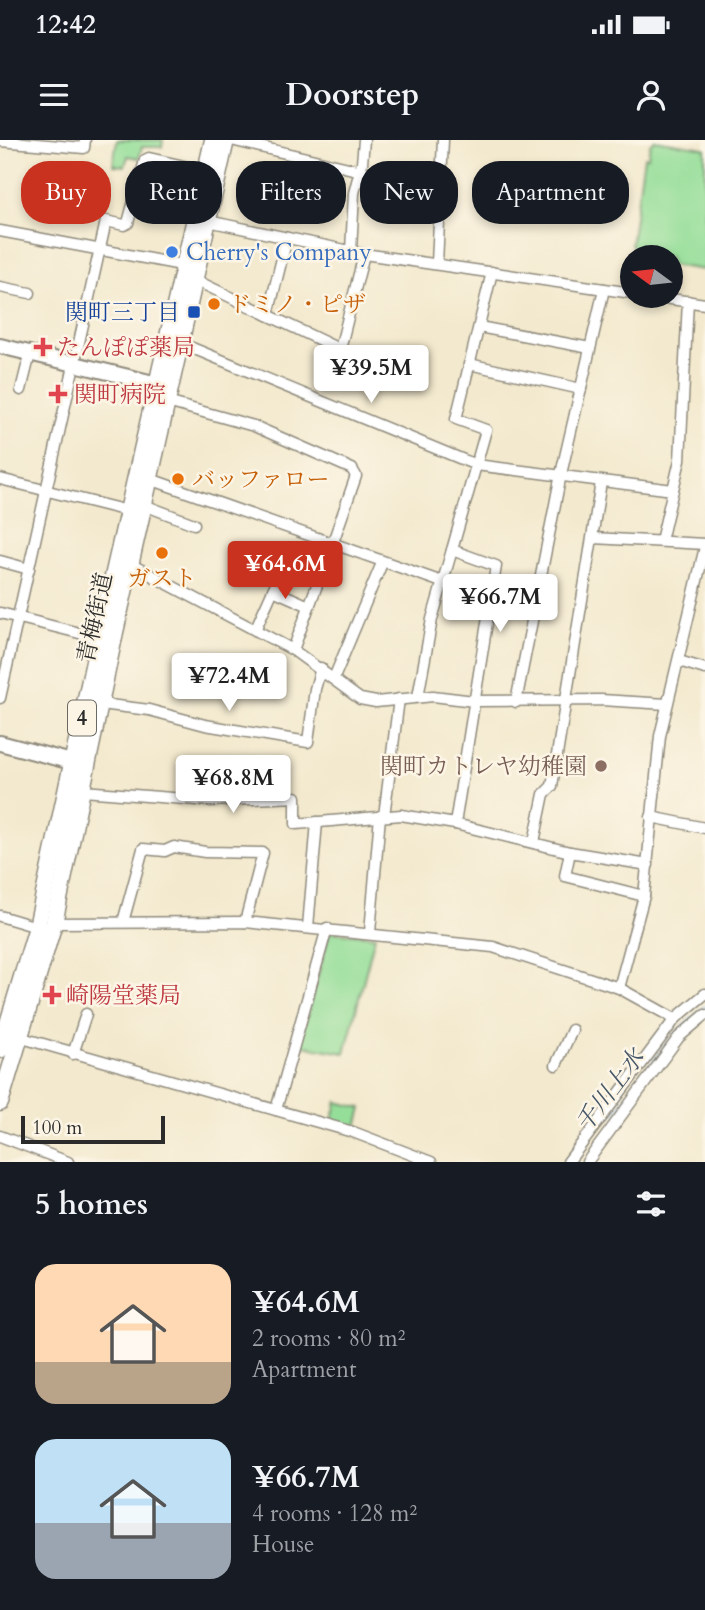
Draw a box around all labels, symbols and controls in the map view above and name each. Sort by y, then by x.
text: 12:42 [35,7,96,42]
text: Doorstep [286,73,419,117]
icon: menu [35,76,73,114]
icon: person [632,76,670,114]
chip: Buy [21,161,111,224]
chip: Rent [125,161,222,224]
chip: Filters [236,161,346,224]
chip: New [360,161,458,224]
chip: Apartment [472,161,629,224]
place label: Cherry's Company [186,237,372,268]
marker: Cherry's Company [164,244,180,260]
north arrow [620,245,682,308]
map controls [620,245,683,308]
place label: ドミノ・ピザ [228,289,366,320]
marker: ドミノ・ピザ [206,296,222,312]
place label: 関町三丁目 [65,297,180,328]
marker: 関町三丁目 [186,304,202,320]
place label: たんぽぽ薬局 [57,332,195,363]
marker: たんぽぽ薬局 [35,339,51,355]
pin: ¥39.5M [314,345,428,405]
text: ¥39.5M [330,352,412,383]
place label: 関町病院 [74,379,166,410]
marker: 関町病院 [48,384,68,404]
place label: バッファロー [192,464,330,495]
marker: バッファロー [170,471,186,487]
pin: ¥64.6M [228,542,342,601]
marker: ガスト [154,545,170,561]
text: ¥64.6M [244,548,326,579]
place label: ガスト [128,563,197,594]
street label: 青梅街道 [70,570,120,666]
pin: ¥66.7M [443,574,557,634]
text: ¥66.7M [459,581,541,612]
pin: ¥72.4M [172,654,286,713]
text: ¥72.4M [188,660,270,691]
road number: 4 [68,700,96,736]
place label: 関町カトレヤ幼稚園 [380,751,587,782]
pin: ¥68.8M [176,756,290,815]
marker: 関町カトレヤ幼稚園 [593,758,609,774]
text: ¥68.8M [192,762,274,793]
place label: 崎陽堂薬局 [66,980,181,1011]
marker: 崎陽堂薬局 [44,987,60,1003]
water label: 千川上水 [568,1041,653,1139]
scale bar [21,1113,164,1145]
text: 100 m [32,1115,82,1141]
text: 5 homes [35,1184,148,1225]
icon: filters [632,1185,670,1223]
text: ¥64.6M [252,1282,360,1323]
icon: home [91,1292,175,1376]
text: 2 rooms · 80 m² [252,1323,405,1354]
text: Apartment [252,1354,356,1385]
text: ¥66.7M [252,1457,360,1498]
icon: home [91,1467,175,1551]
text: 4 rooms · 128 m² [252,1498,417,1529]
text: House [252,1529,314,1560]

